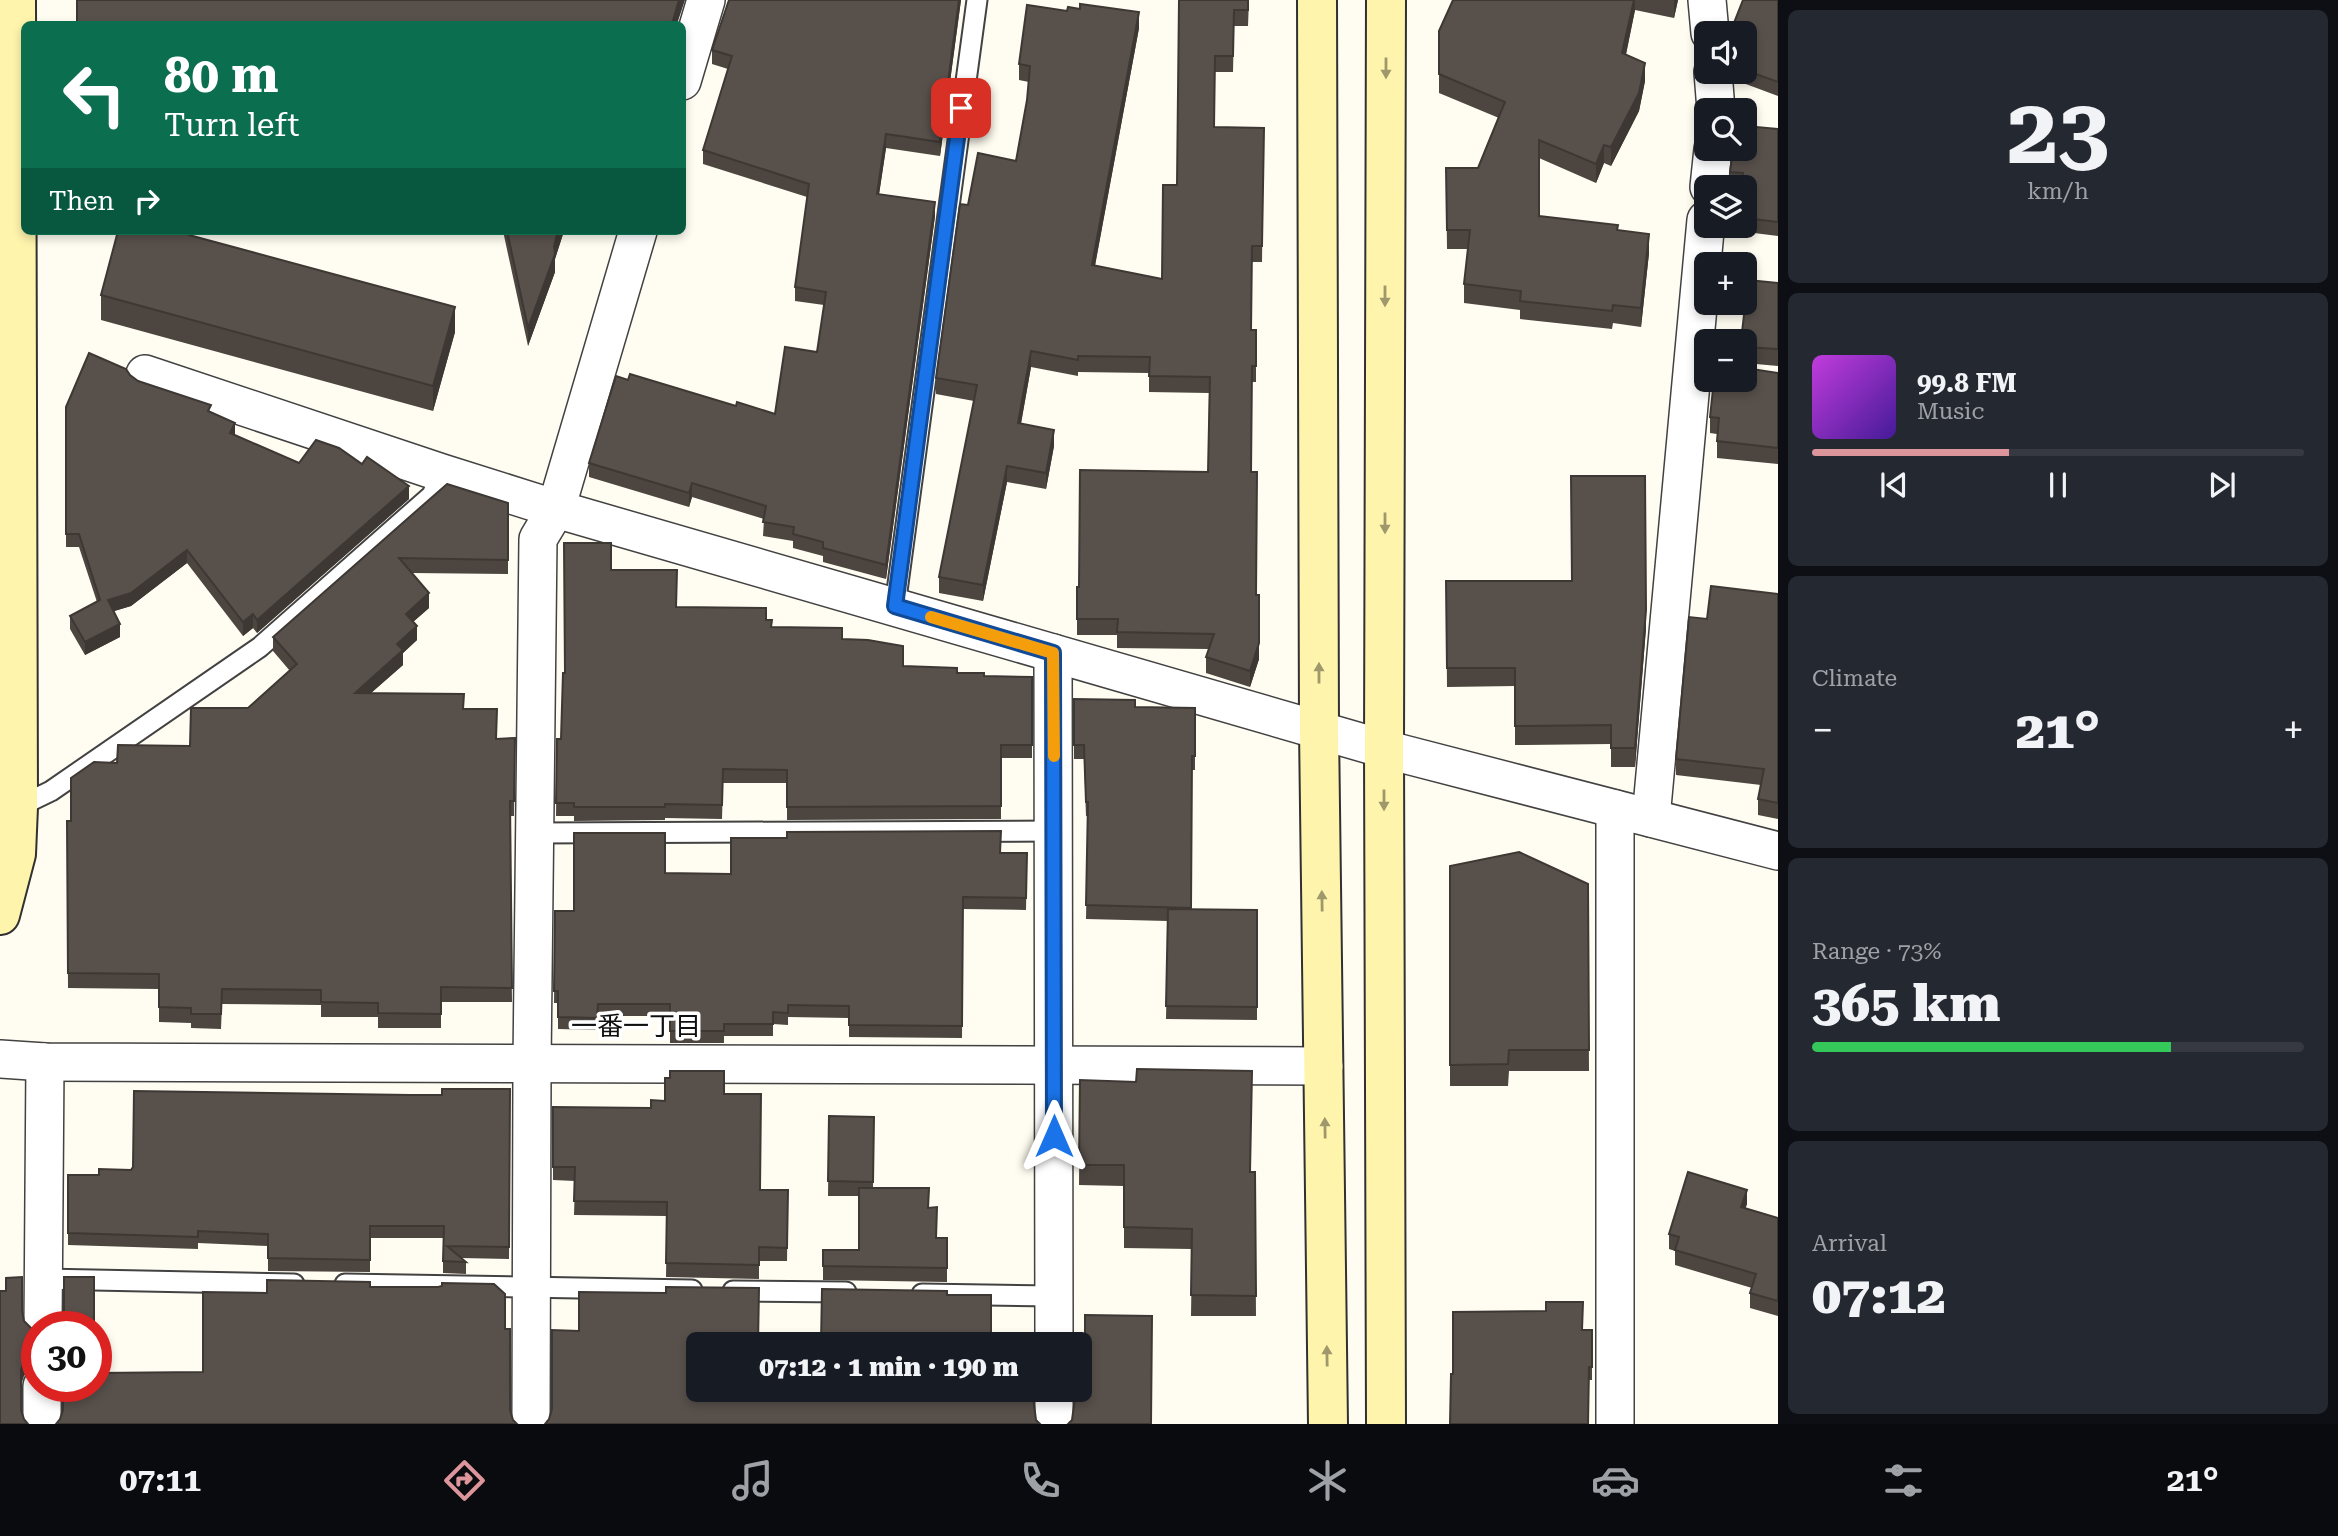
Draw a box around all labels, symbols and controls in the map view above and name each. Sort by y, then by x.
map controls [1694,21,1757,392]
button: sound [1694,21,1757,84]
text: 80 m [164,47,279,104]
icon: left [49,49,140,140]
one-way arrow [1380,57,1392,79]
pin [931,78,991,138]
text: 23 [2007,79,2109,185]
icon: arrive [942,89,980,127]
button: search [1694,98,1757,161]
text: Turn left [164,106,299,144]
button: layers [1694,175,1757,238]
text: km/h [2027,178,2089,205]
icon: right [128,182,166,220]
text: Then [49,186,114,216]
button: + [1694,252,1757,315]
one-way arrow [1379,285,1391,307]
button: − [1694,329,1757,392]
text: 99.8 FM [1917,368,2017,398]
text: Music [1917,398,1984,425]
icon: previous [1875,466,1913,504]
icon: pause [2039,466,2077,504]
icon: next [2203,466,2241,504]
one-way arrow [1379,512,1391,534]
one-way arrow [1313,662,1325,684]
text: Climate [1812,665,1897,692]
text: 21° [2016,700,2100,761]
text: − [1812,708,1833,752]
text: + [2283,708,2304,752]
one-way arrow [1378,789,1390,811]
one-way arrow [1316,890,1328,912]
text: Range · 73% [1812,938,1941,965]
text: 365 km [1812,973,2000,1034]
district label: 一番一丁目 [571,1011,701,1041]
position arrow [1017,1099,1091,1173]
one-way arrow [1319,1117,1331,1139]
text: Arrival [1812,1230,1887,1257]
text: 07:12 [1812,1265,1946,1326]
speed limit sign: 30 [21,1311,112,1402]
one-way arrow [1321,1345,1333,1367]
text: 07:12 · 1 min · 190 m [759,1352,1019,1382]
icon: directions [440,1456,489,1505]
icon: music [728,1456,777,1505]
icon: phone [1016,1456,1065,1505]
icon: climate [1303,1456,1352,1505]
icon: car [1591,1456,1640,1505]
icon: filters [1879,1456,1928,1505]
text: 07:11 [119,1461,201,1499]
text: 21° [2167,1461,2219,1499]

